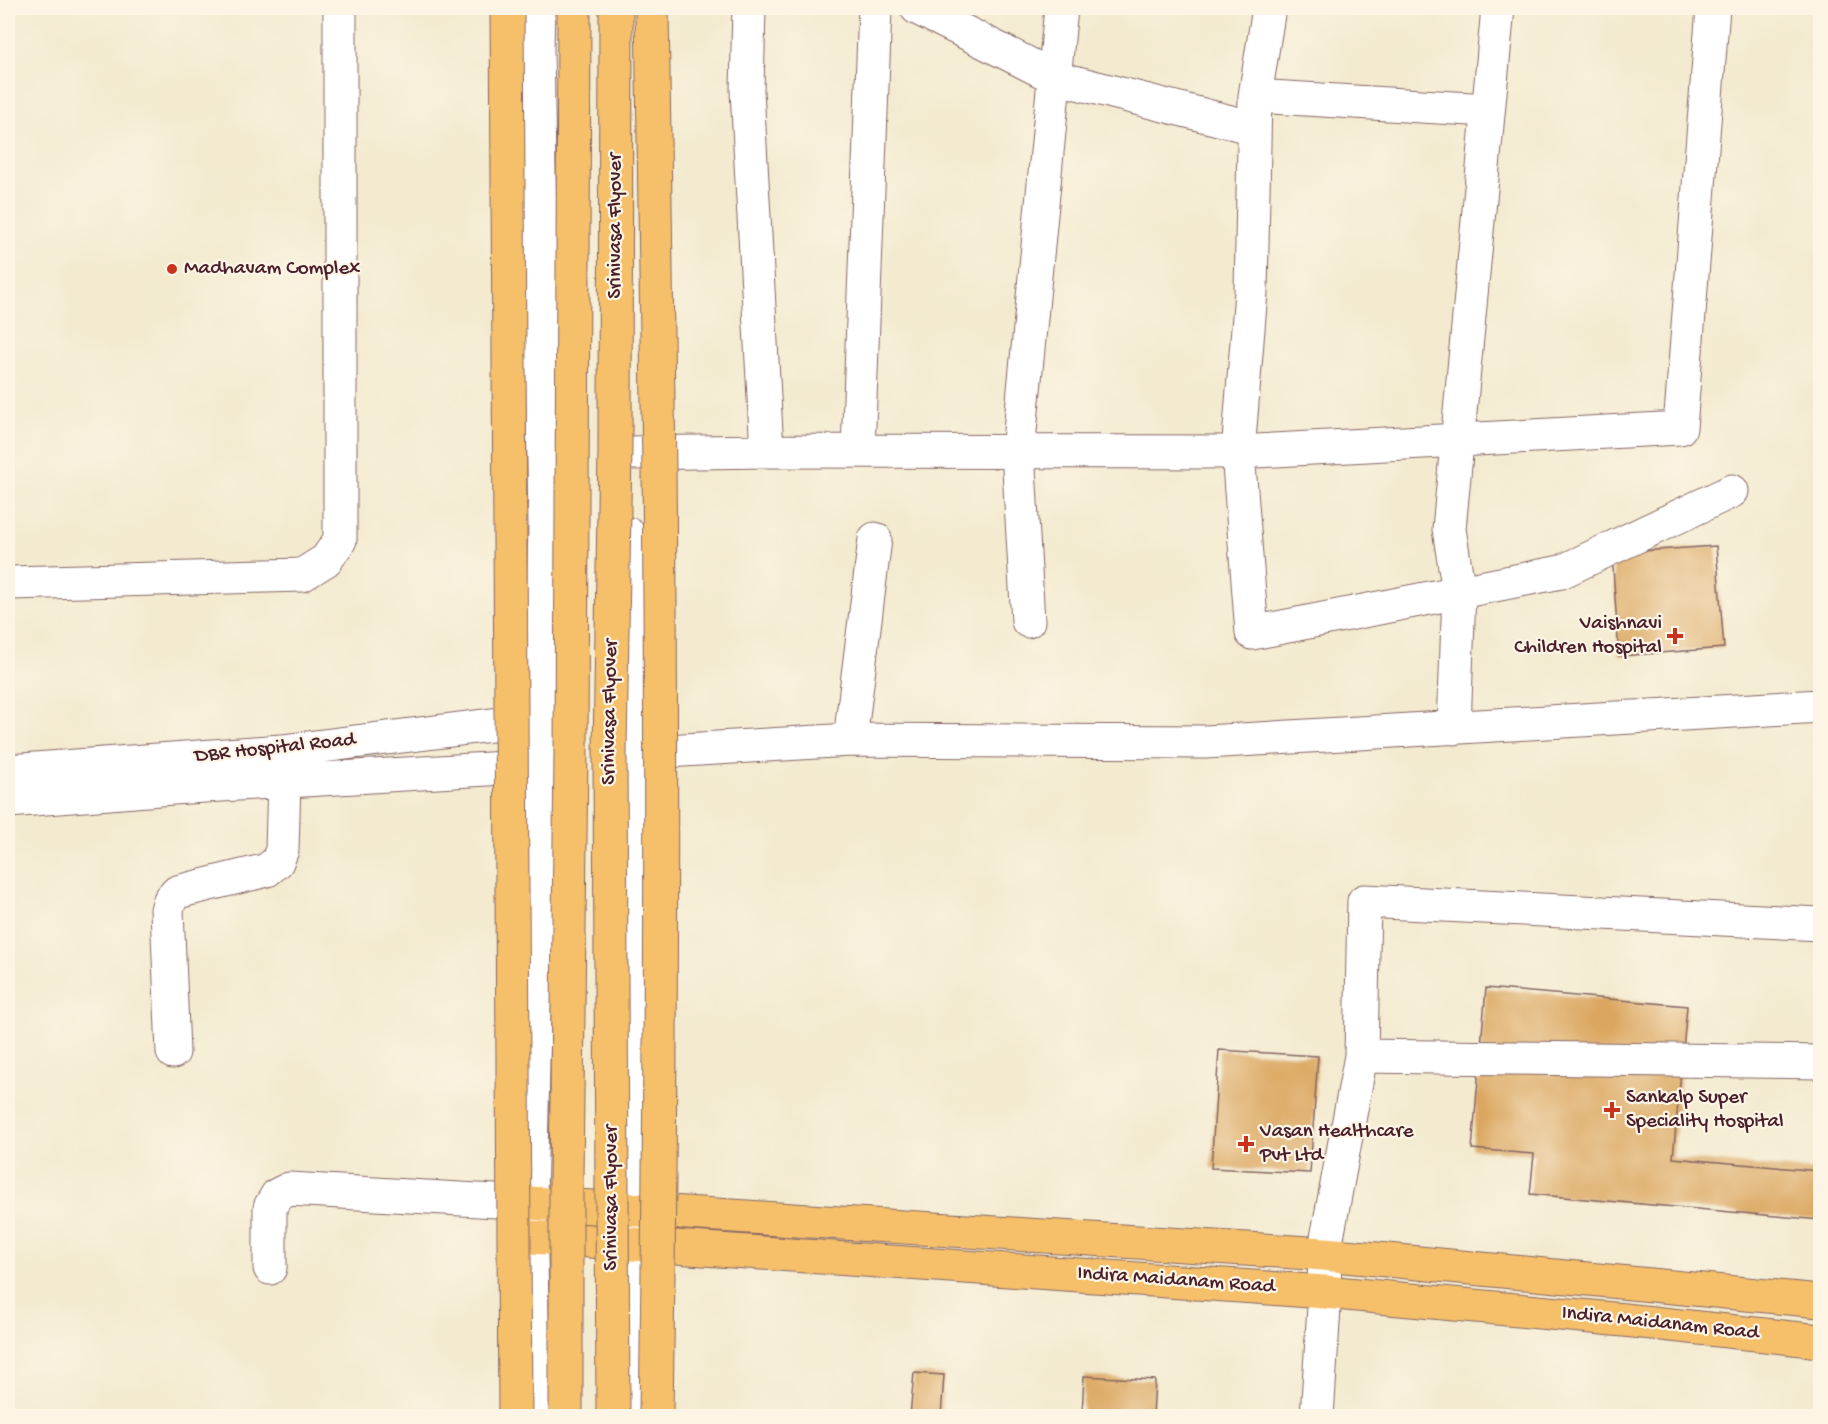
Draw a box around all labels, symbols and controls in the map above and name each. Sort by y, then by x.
street label: Srinivasa Flyover [604,152,629,299]
place label: Madhavam Complex [184,257,360,282]
marker: Madhavam Complex [165,262,179,276]
place label: Vaishnavi Children Hospital [1514,612,1662,661]
marker: Vaishnavi Children Hospital [1666,627,1684,645]
street label: Srinivasa Flyover [597,637,625,785]
street label: DBR Hospital Road [191,728,358,770]
place label: Sankalp Super Speciality Hospital [1626,1086,1784,1135]
marker: Sankalp Super Speciality Hospital [1603,1101,1621,1119]
place label: Vasan Healthcare Pvt Ltd [1259,1120,1415,1169]
street label: Srinivasa Flyover [600,1124,625,1271]
marker: Vasan Healthcare Pvt Ltd [1237,1135,1255,1153]
street label: Indira Maidanam Road [1076,1262,1277,1300]
street label: Indira Maidanam Road [1560,1301,1761,1347]

